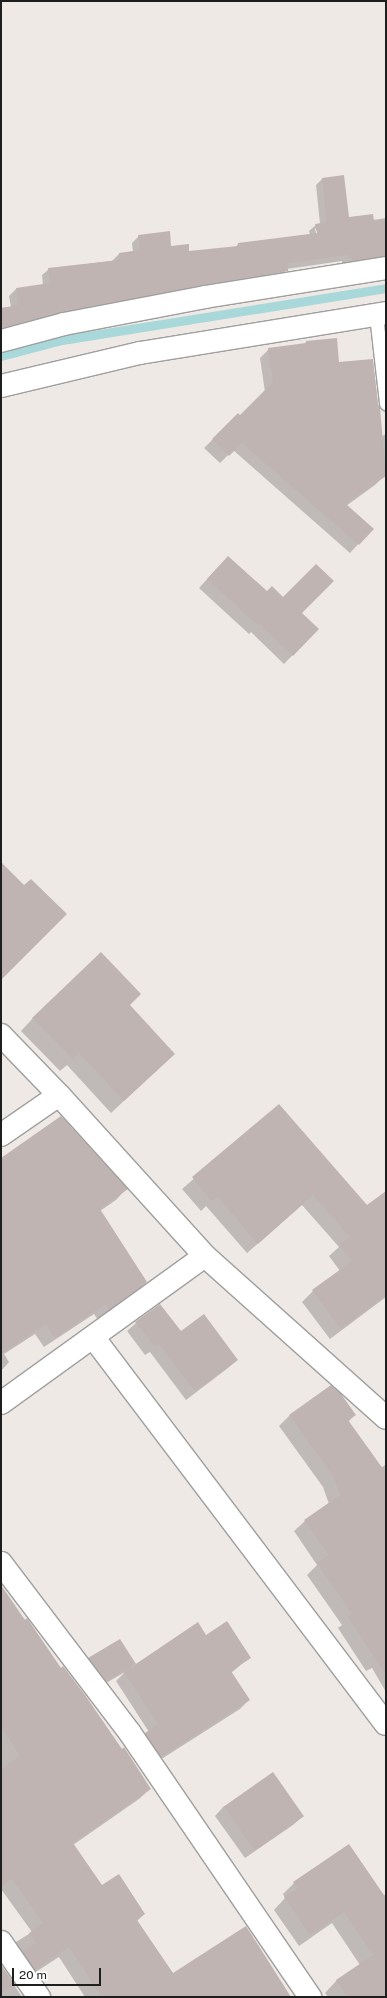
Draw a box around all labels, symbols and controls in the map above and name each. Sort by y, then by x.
scale bar [14,1960,103,1986]
text: 20 m [19,1968,47,1982]

